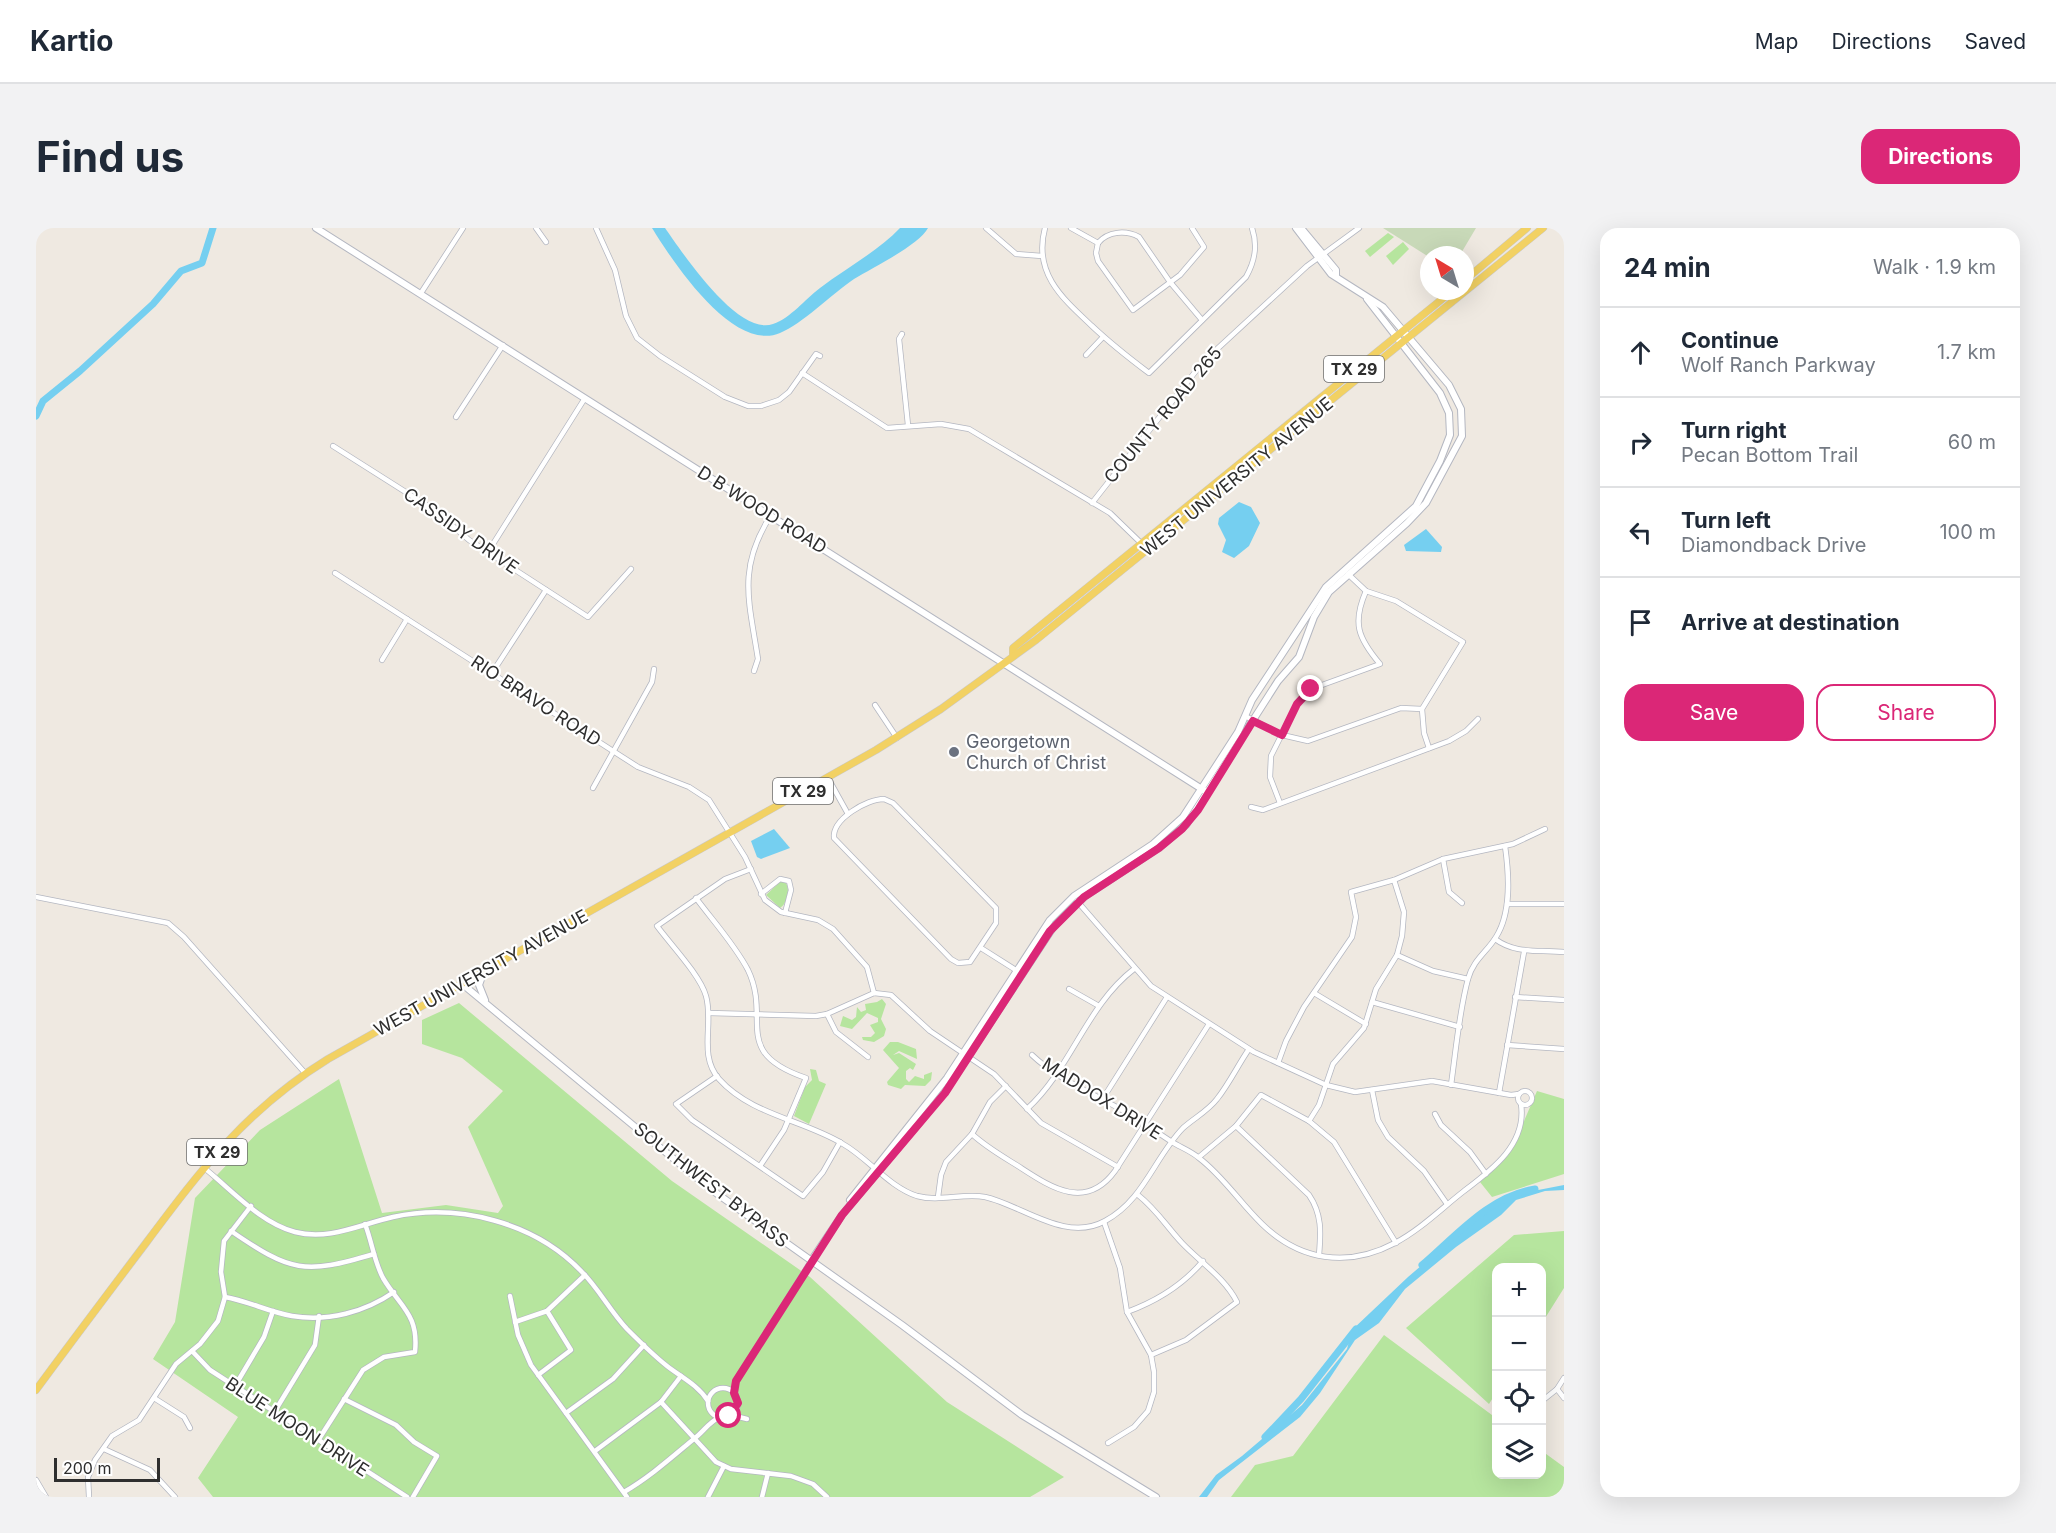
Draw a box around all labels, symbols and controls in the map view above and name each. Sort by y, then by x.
text: Kartio [30,24,113,58]
text: Map [1755,29,1798,54]
text: Directions [1831,29,1932,54]
text: Saved [1965,29,2026,54]
button: Directions [1861,129,2020,184]
text: Find us [36,131,184,182]
north arrow [1420,246,1474,300]
text: 24 min [1624,252,1711,283]
text: Walk · 1.9 km [1873,255,1996,279]
text: Continue [1681,327,1779,353]
icon: ahead [1624,336,1657,369]
text: 1.7 km [1937,340,1996,364]
street label: COUNTY ROAD 265 [1099,342,1226,487]
text: Wolf Ranch Parkway [1681,353,1876,377]
road number: TX 29 [1324,356,1384,382]
street label: WEST UNIVERSITY AVENUE [1136,393,1337,561]
text: Turn right [1681,417,1787,443]
icon: right [1624,426,1657,459]
text: 60 m [1948,430,1996,454]
text: Pecan Bottom Trail [1681,443,1858,467]
street label: D B WOOD ROAD [694,461,831,558]
street label: CASSIDY DRIVE [400,483,523,578]
text: Turn left [1681,507,1771,533]
icon: left [1624,516,1657,549]
text: 100 m [1939,520,1996,544]
text: Diamondback Drive [1681,533,1866,557]
icon: arrive [1624,606,1657,639]
text: Arrive at destination [1681,609,1900,635]
street label: RIO BRAVO ROAD [467,651,605,750]
route end [1297,675,1323,701]
button: Save [1624,684,1804,741]
button: Share [1816,684,1996,741]
place label: Georgetown Church of Christ [966,731,1106,773]
marker: Georgetown Church of Christ [947,745,961,759]
road number: TX 29 [773,778,833,804]
street label: WEST UNIVERSITY AVENUE [370,905,591,1040]
street label: MADDOX DRIVE [1038,1053,1166,1144]
street label: SOUTHWEST BYPASS [630,1118,793,1251]
road number: TX 29 [187,1139,247,1165]
map controls [1492,1263,1546,1479]
button: + [1492,1263,1546,1317]
button: − [1492,1317,1546,1371]
button: locate [1492,1371,1546,1425]
street label: BLUE MOON DRIVE [222,1372,373,1481]
route start [715,1402,741,1428]
button: layers [1492,1425,1546,1479]
scale bar [54,1455,160,1482]
text: 200 m [63,1458,111,1478]

